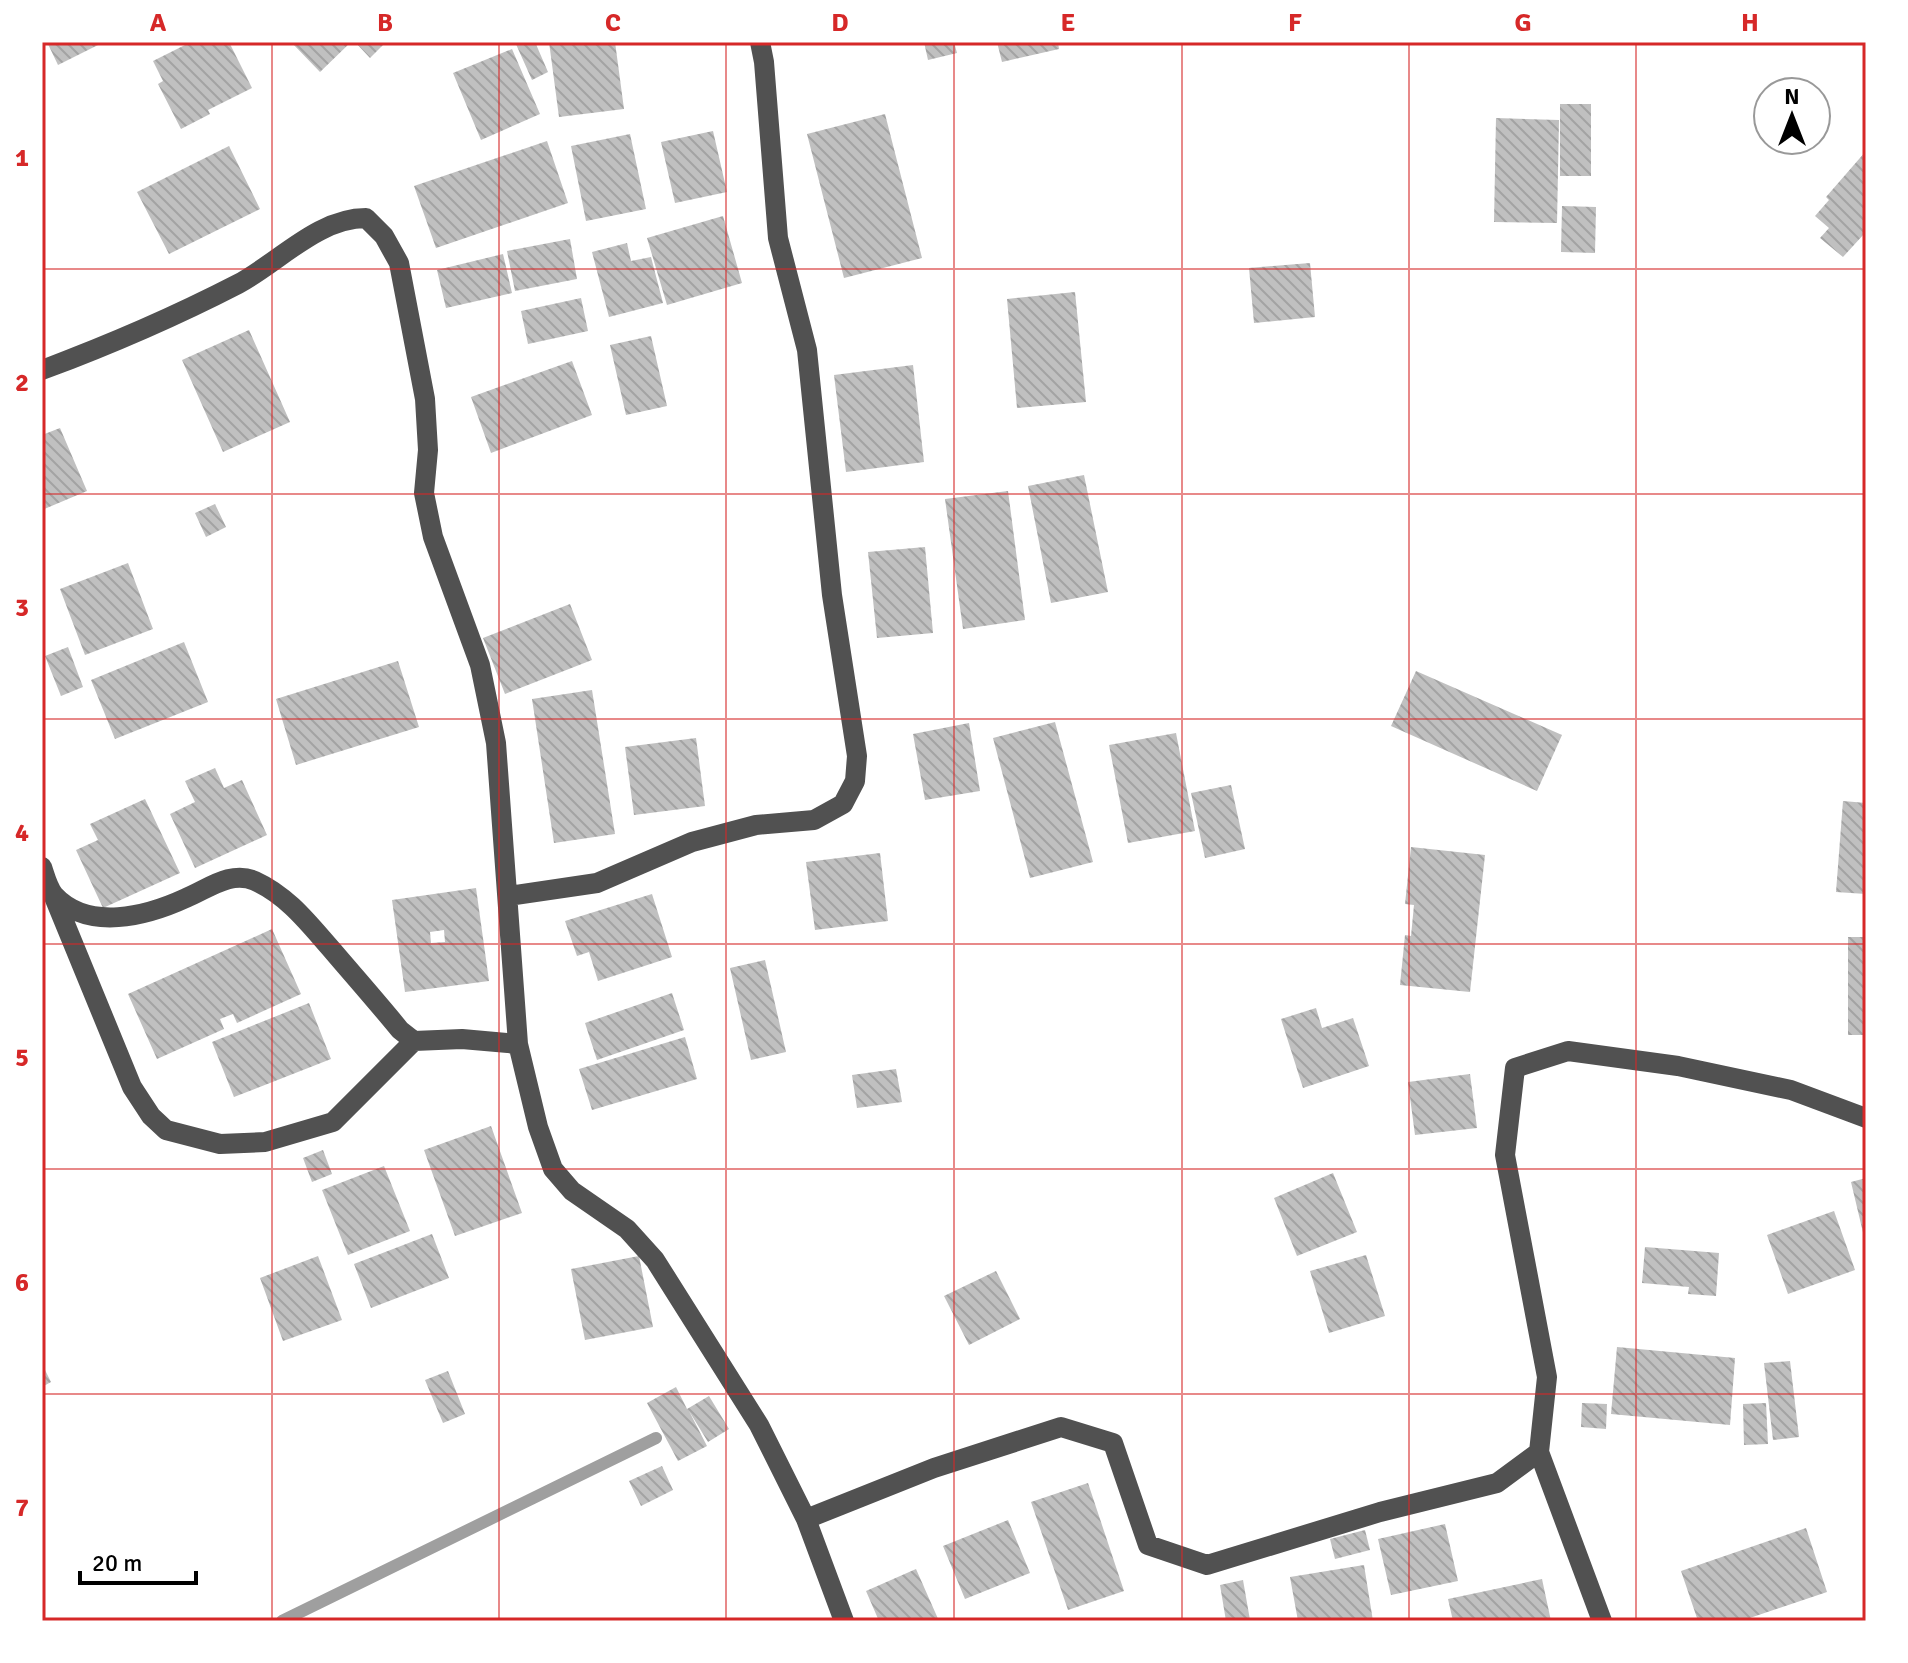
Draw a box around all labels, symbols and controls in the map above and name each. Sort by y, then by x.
text: A [150,7,167,39]
text: B [377,7,393,39]
text: C [605,7,621,39]
text: D [831,7,849,39]
text: E [1061,7,1075,39]
text: F [1288,7,1302,39]
text: G [1514,7,1532,39]
text: H [1741,7,1759,39]
north arrow [1752,76,1832,156]
text: N [1784,83,1800,110]
text: 1 [15,142,29,174]
text: 2 [15,367,29,399]
text: 3 [15,592,29,624]
text: 4 [15,817,29,849]
text: 5 [15,1042,29,1074]
text: 6 [15,1267,29,1299]
text: 7 [15,1492,29,1524]
scale bar [80,1535,196,1585]
text: 20 m [92,1548,142,1578]

